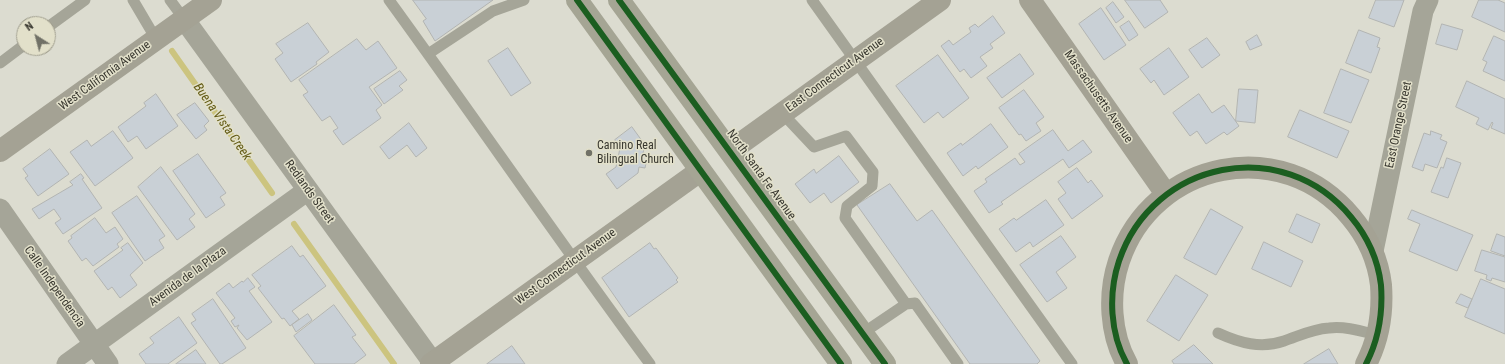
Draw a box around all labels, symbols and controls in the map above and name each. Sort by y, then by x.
north arrow [16,16,56,56]
text: N [23,19,36,34]
street label: East Connecticut Avenue [783,35,887,115]
street label: West California Avenue [56,38,154,114]
street label: Massachusetts Avenue [1061,48,1135,146]
water label: Buena Vista Creek [190,80,254,164]
street label: East Orange Street [1383,80,1415,170]
street label: North Santa Fe Avenue [723,127,799,223]
place label: Camino Real Bilingual Church [597,139,674,167]
marker: Camino Real Bilingual Church [584,148,594,158]
street label: Redlands Street [281,158,337,226]
street label: West Connecticut Avenue [513,226,619,308]
street label: Calle Independencia [21,244,87,330]
street label: Avenida de la Plaza [147,244,229,310]

